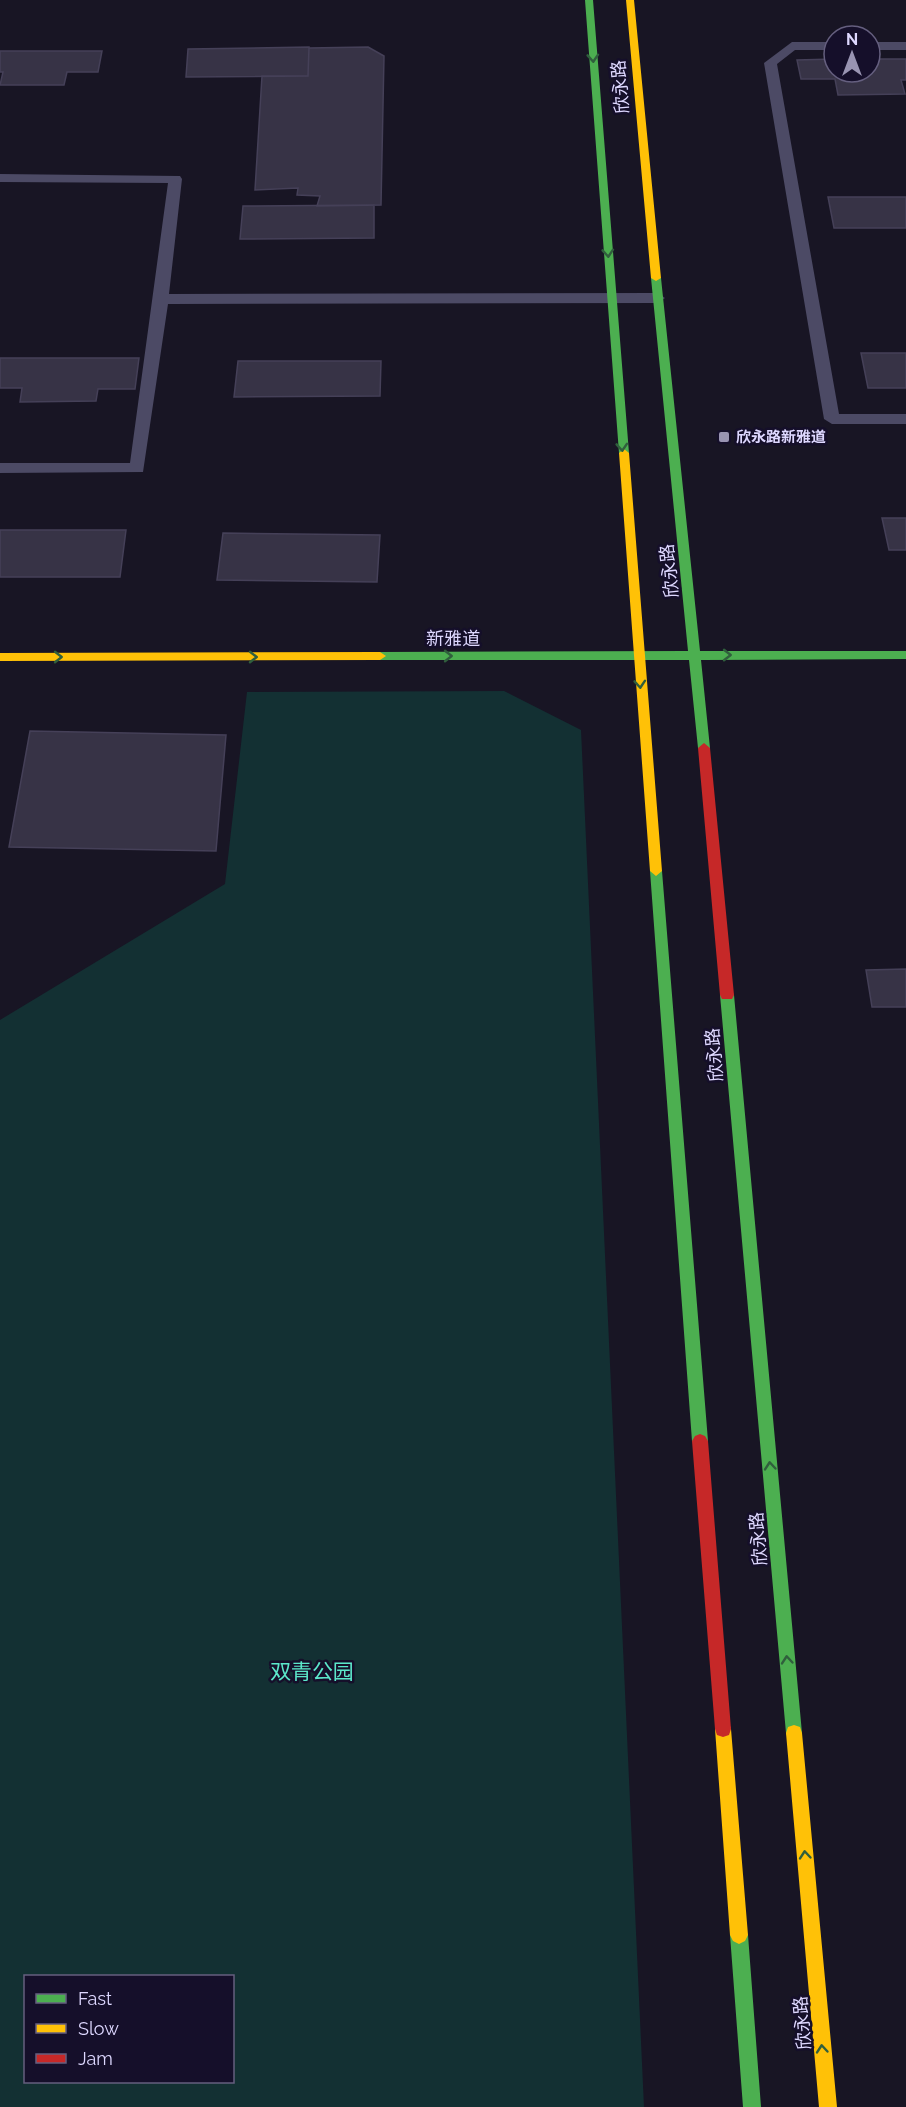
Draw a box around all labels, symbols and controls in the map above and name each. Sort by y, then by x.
north arrow [822,24,882,84]
text: N [846,30,858,49]
one-way arrow [586,54,599,63]
street label: 欣永路 [607,59,633,115]
one-way arrow [601,248,614,257]
place label: 欣永路新雅道 [736,428,826,446]
marker: 欣永路新雅道 [717,430,731,444]
one-way arrow [616,443,629,452]
street label: 欣永路 [656,543,682,599]
street label: 新雅道 [426,628,480,649]
one-way arrow [723,649,732,661]
one-way arrow [444,650,453,662]
one-way arrow [54,651,63,663]
one-way arrow [249,651,258,663]
one-way arrow [634,679,647,688]
street label: 欣永路 [701,1027,727,1083]
one-way arrow [764,1462,777,1471]
street label: 欣永路 [745,1511,771,1567]
one-way arrow [781,1656,794,1665]
park label: 双青公园 [270,1659,354,1684]
one-way arrow [799,1850,812,1859]
legend [24,1975,234,2083]
text: Fast [78,1988,112,2009]
street label: 欣永路 [789,1995,815,2051]
text: Slow [78,2018,119,2039]
one-way arrow [816,2044,829,2053]
text: Jam [78,2048,113,2069]

